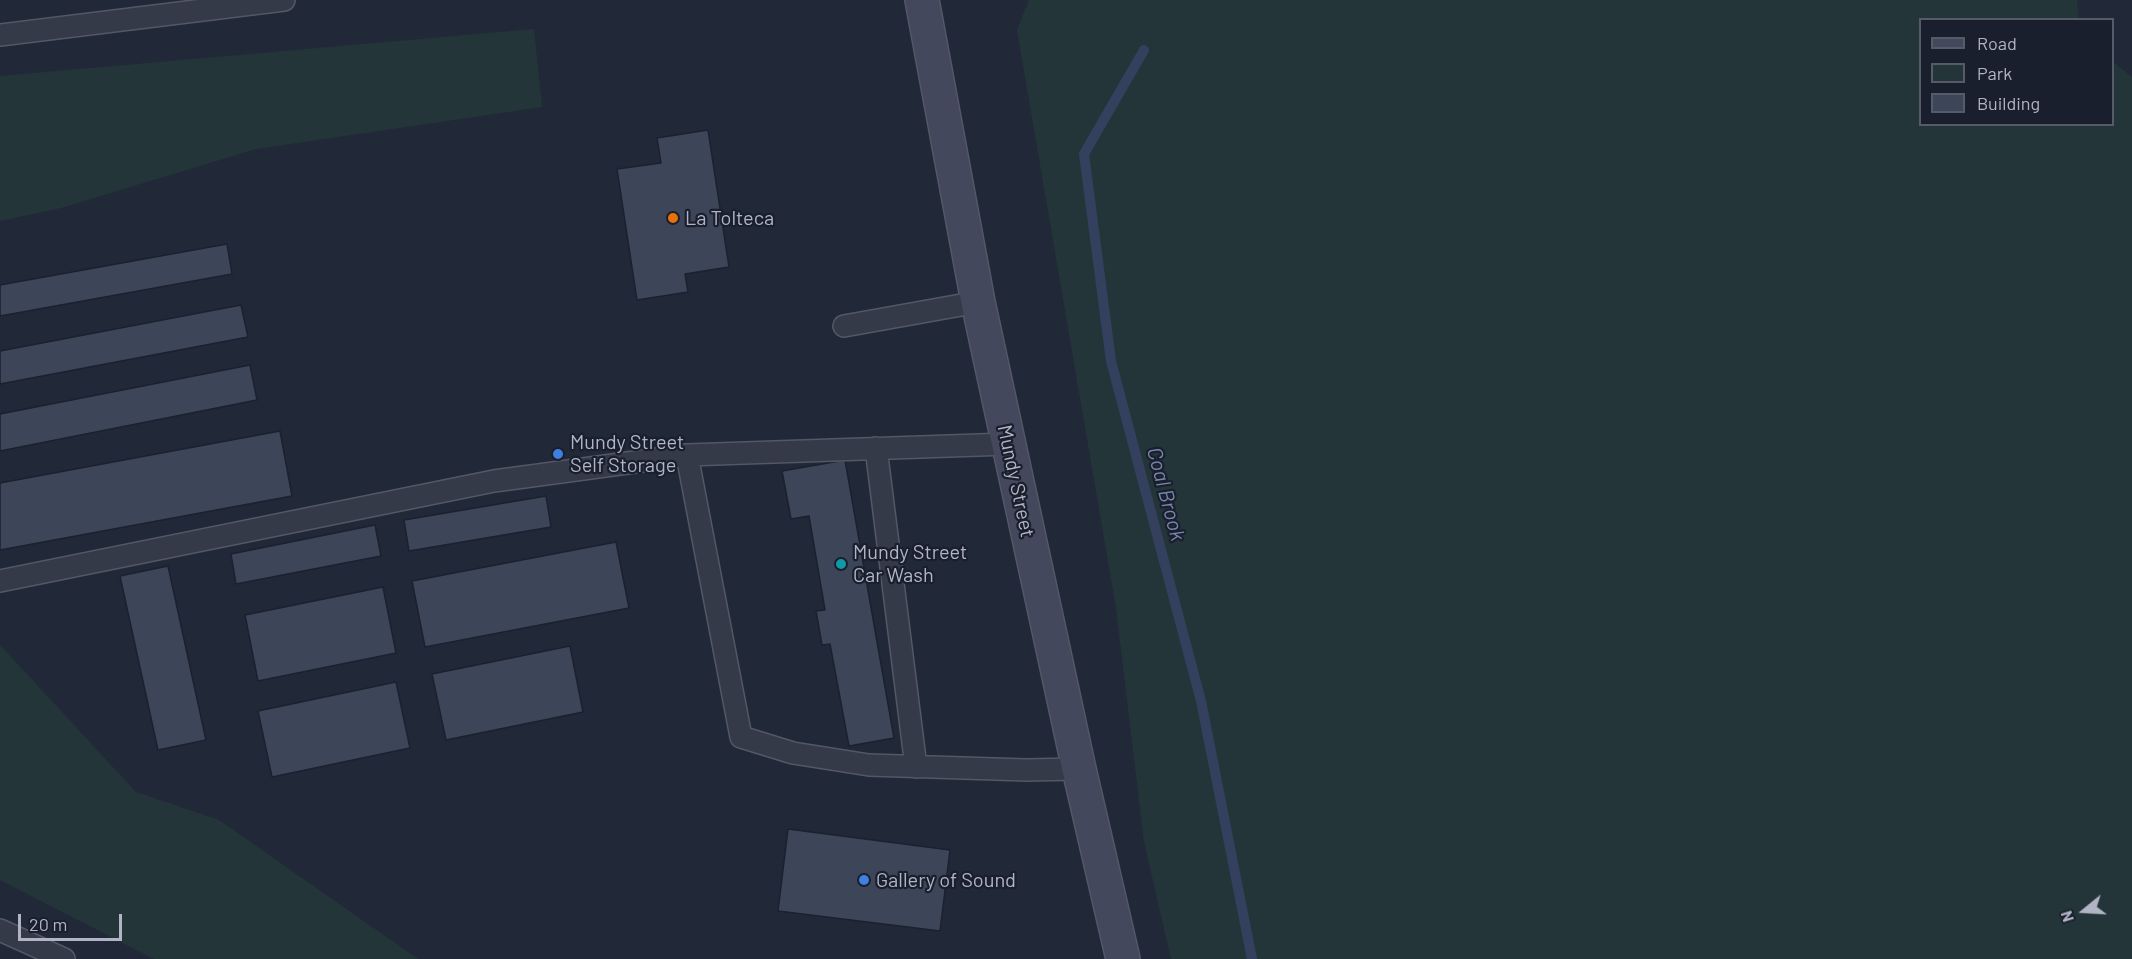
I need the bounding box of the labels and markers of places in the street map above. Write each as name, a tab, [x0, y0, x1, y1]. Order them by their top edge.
place label: La Tolteca	[685, 206, 774, 230]
marker: La Tolteca	[666, 211, 680, 225]
place label: Mundy Street Self Storage	[570, 430, 684, 477]
marker: Mundy Street Self Storage	[551, 447, 565, 461]
place label: Mundy Street Car Wash	[853, 540, 967, 587]
marker: Mundy Street Car Wash	[834, 557, 848, 571]
place label: Gallery of Sound	[876, 868, 1016, 892]
marker: Gallery of Sound	[857, 873, 871, 887]

